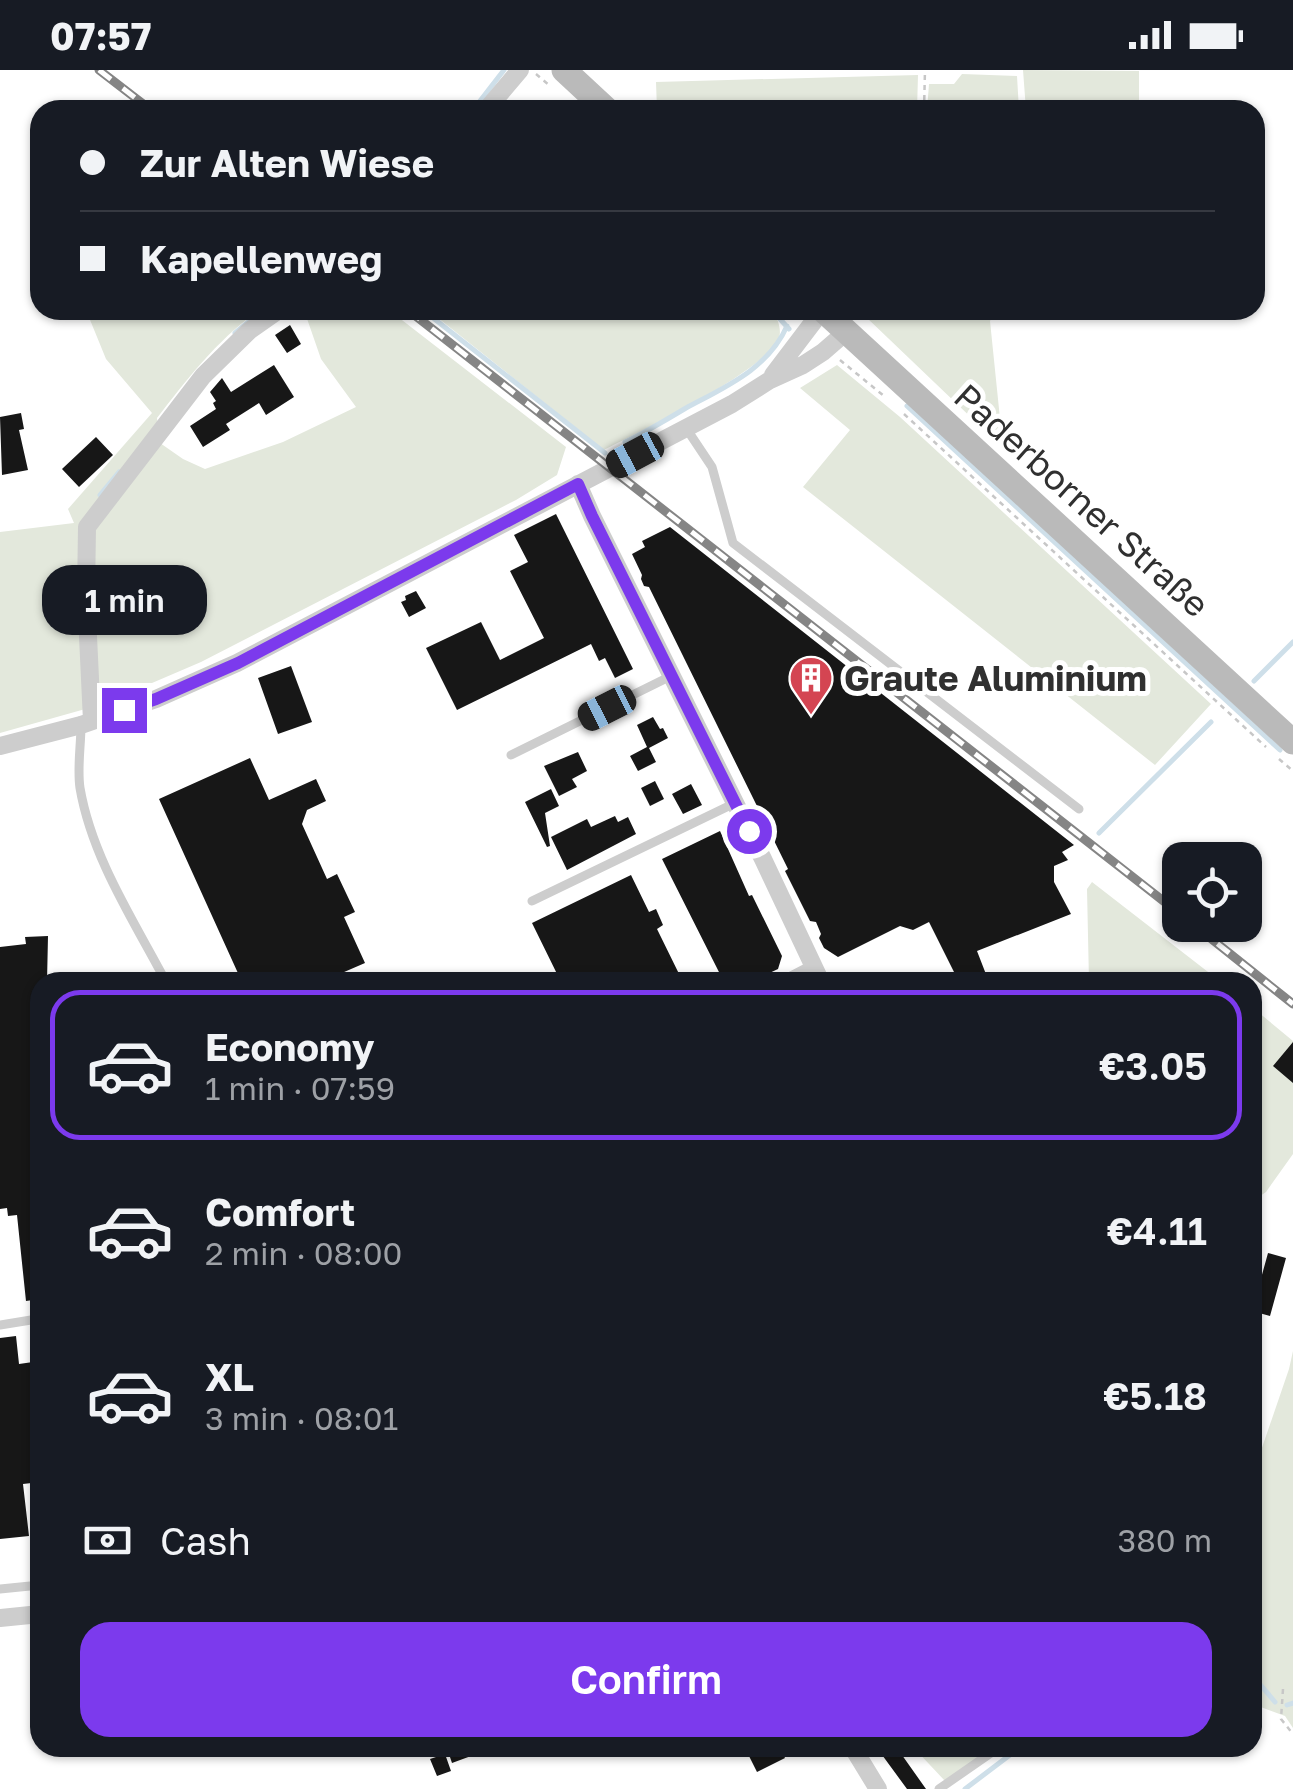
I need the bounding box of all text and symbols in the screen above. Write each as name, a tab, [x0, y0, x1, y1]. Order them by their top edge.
text: 07:57	[50, 13, 151, 58]
text: Zur Alten Wiese	[140, 140, 434, 185]
text: Kapellenweg	[140, 236, 382, 281]
street label: Paderborner Straße	[946, 375, 1218, 625]
car	[601, 428, 669, 482]
callout: 1 min	[42, 565, 206, 635]
text: 1 min	[84, 581, 165, 619]
building icon: Graute Aluminium	[788, 655, 834, 716]
place label: Graute Aluminium	[844, 657, 1147, 699]
car	[573, 681, 641, 735]
route end	[102, 688, 147, 733]
route start	[727, 809, 772, 854]
map controls	[1162, 842, 1262, 942]
button: locate	[1162, 842, 1262, 942]
icon: car	[85, 1020, 175, 1110]
text: Economy	[205, 1024, 374, 1069]
text: €3.05	[1099, 1043, 1207, 1088]
text: 1 min · 07:59	[205, 1069, 395, 1107]
icon: car	[85, 1185, 175, 1275]
text: Comfort	[205, 1189, 355, 1234]
text: €4.11	[1107, 1208, 1207, 1253]
text: 2 min · 08:00	[205, 1234, 402, 1272]
icon: car	[85, 1350, 175, 1440]
text: XL	[205, 1354, 254, 1399]
text: €5.18	[1103, 1373, 1207, 1418]
text: 3 min · 08:01	[205, 1399, 398, 1437]
icon: cash	[80, 1513, 135, 1568]
text: Cash	[160, 1518, 251, 1563]
text: 380 m	[1118, 1521, 1212, 1559]
button: Confirm	[80, 1622, 1212, 1737]

